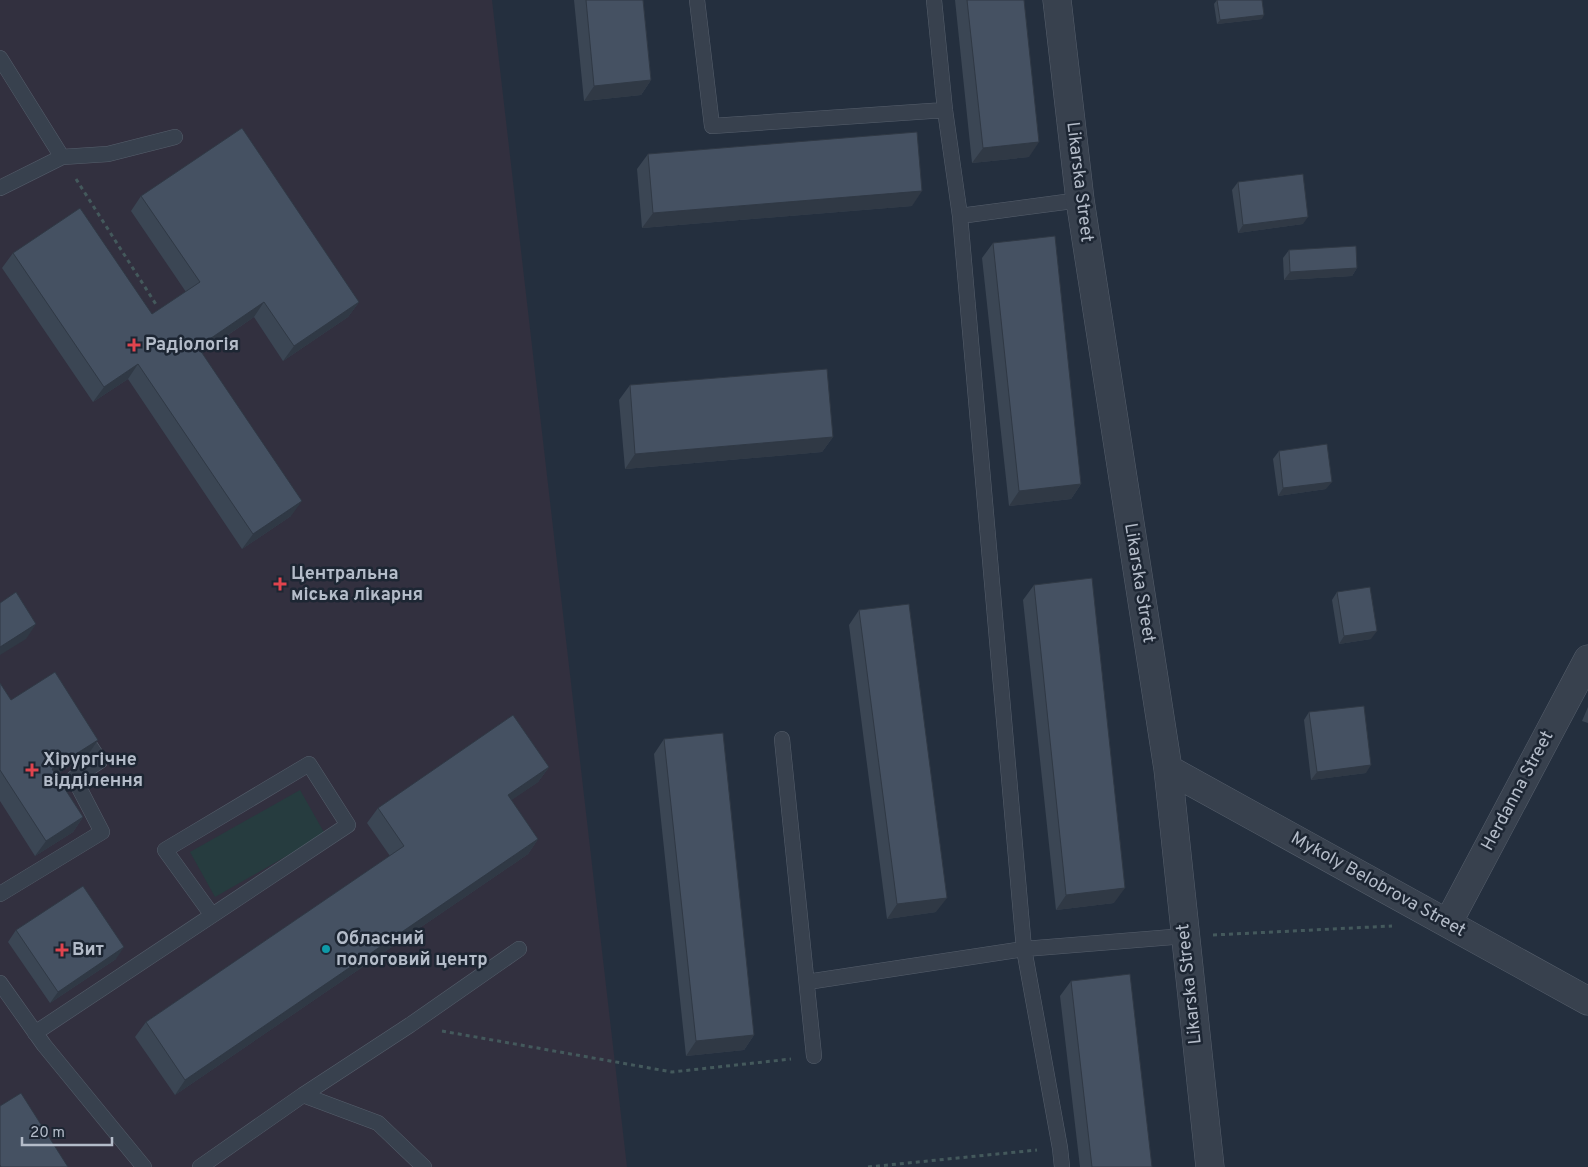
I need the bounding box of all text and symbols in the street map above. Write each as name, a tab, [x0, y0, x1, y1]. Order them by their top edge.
street label: Likarska Street	[1060, 121, 1098, 243]
place label: Радіологія	[145, 334, 239, 357]
marker: Радіологія	[127, 338, 141, 352]
street label: Likarska Street	[1118, 521, 1160, 645]
place label: Центральна міська лікарня	[291, 563, 423, 607]
marker: Центральна міська лікарня	[273, 577, 287, 591]
street label: Herdanna Street	[1477, 727, 1559, 855]
place label: Хірургічне відділення	[43, 749, 143, 793]
marker: Хірургічне відділення	[25, 763, 39, 777]
street label: Mykoly Belobrova Street	[1286, 827, 1470, 943]
street label: Likarska Street	[1172, 923, 1208, 1045]
place label: Обласний пологовий центр	[336, 928, 488, 972]
place label: Вит	[72, 939, 105, 962]
marker: Обласний пологовий центр	[320, 943, 332, 955]
marker: Вит	[56, 944, 68, 956]
scale bar	[22, 1114, 112, 1146]
text: 20 m	[30, 1124, 65, 1143]

